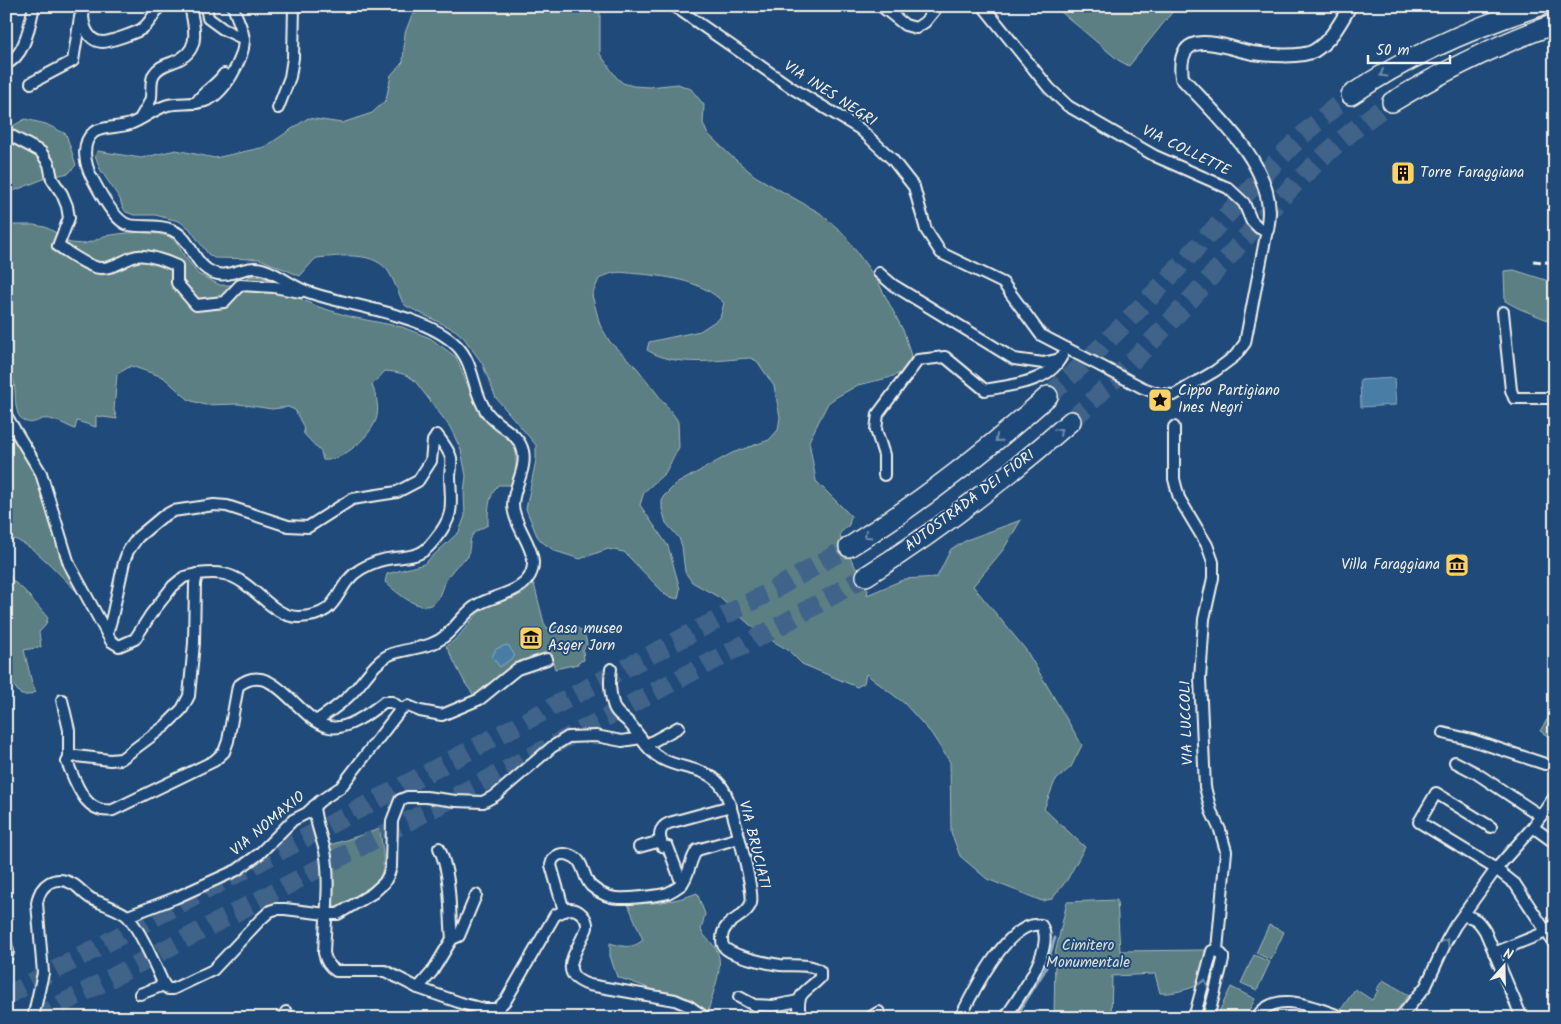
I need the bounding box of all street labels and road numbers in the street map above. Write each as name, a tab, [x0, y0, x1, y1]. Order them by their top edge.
street label: VIA INES NEGRI	[779, 55, 882, 133]
street label: VIA COLLETTE	[1138, 119, 1235, 183]
street label: AUTOSTRADA DEI FIORI	[900, 444, 1041, 558]
street label: VIA LUCCOLI	[1174, 680, 1200, 766]
street label: VIA NOMAXIO	[225, 785, 311, 863]
street label: VIA BRUCIATI	[731, 798, 777, 892]

